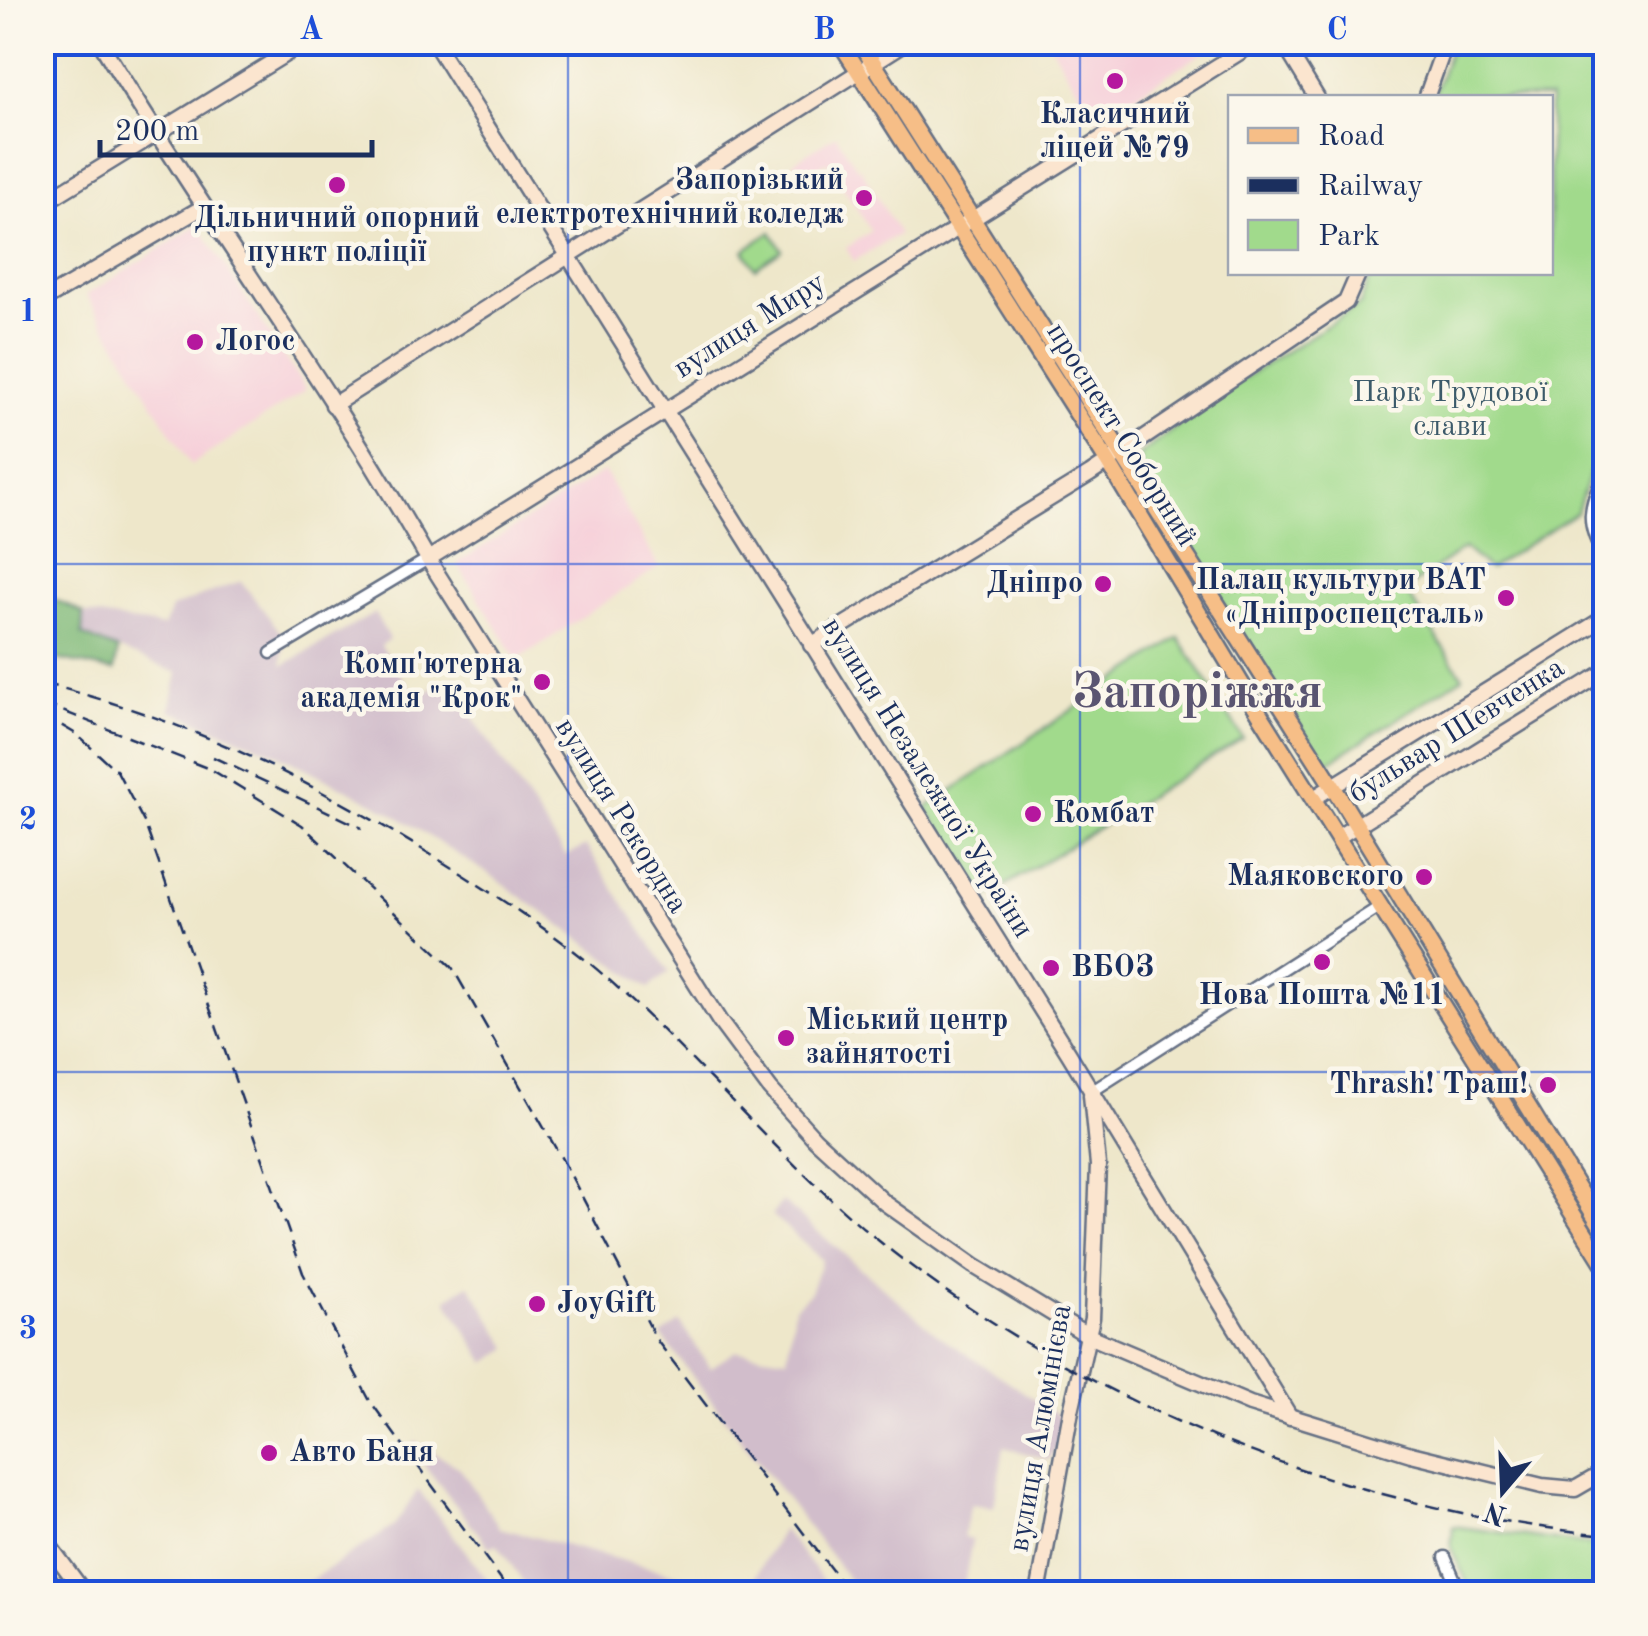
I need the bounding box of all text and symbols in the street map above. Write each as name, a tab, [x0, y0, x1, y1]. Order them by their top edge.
text: A	[299, 15, 323, 47]
text: B	[813, 15, 835, 47]
text: C	[1326, 15, 1348, 47]
marker: Класичний ліцей №79	[1104, 70, 1126, 92]
scale bar	[100, 95, 372, 157]
legend	[1228, 95, 1553, 275]
place label: Класичний ліцей №79	[1039, 100, 1191, 164]
text: 200 m	[115, 117, 199, 147]
text: Road	[1318, 122, 1385, 152]
place label: Запорізький електротехнічний коледж	[496, 166, 844, 230]
text: Railway	[1318, 172, 1423, 202]
marker: Дільничний опорний пункт поліції	[326, 174, 348, 196]
marker: Запорізький електротехнічний коледж	[853, 187, 875, 209]
place label: Дільничний опорний пункт поліції	[194, 204, 480, 268]
text: Park	[1318, 222, 1380, 252]
street label: вулиця Миру	[669, 268, 831, 384]
text: 1	[19, 297, 37, 329]
street label: проспект Соборний	[1040, 318, 1202, 552]
place label: Логос	[215, 327, 296, 357]
marker: Логос	[184, 331, 206, 353]
park label: Парк Трудової слави	[1352, 378, 1548, 442]
place label: Палац культури ВАТ «Дніпроспецсталь»	[1196, 566, 1486, 630]
place label: Дніпро	[987, 569, 1083, 599]
marker: Дніпро	[1092, 573, 1114, 595]
marker: Палац культури ВАТ «Дніпроспецсталь»	[1495, 587, 1517, 609]
street label: вулиця Незалежної України	[816, 613, 1038, 943]
place label: Комп'ютерна академія "Крок"	[301, 650, 522, 714]
street label: бульвар Шевченка	[1344, 653, 1570, 809]
district label: Запоріжжя	[1071, 669, 1323, 719]
marker: Комп'ютерна академія "Крок"	[531, 671, 553, 693]
street label: вулиця Рекордна	[549, 713, 693, 919]
place label: Комбат	[1053, 799, 1154, 829]
marker: Комбат	[1022, 803, 1044, 825]
text: 2	[19, 805, 37, 837]
place label: Маяковского	[1227, 862, 1404, 892]
marker: Маяковского	[1413, 866, 1435, 888]
marker: Нова Пошта №11	[1311, 951, 1333, 973]
place label: ВБОЗ	[1071, 953, 1154, 983]
marker: ВБОЗ	[1040, 957, 1062, 979]
place label: Нова Пошта №11	[1199, 981, 1445, 1011]
place label: Міський центр зайнятості	[806, 1006, 1008, 1070]
marker: Міський центр зайнятості	[775, 1027, 797, 1049]
place label: Thrash! Траш!	[1330, 1070, 1528, 1100]
marker: Thrash! Траш!	[1537, 1074, 1559, 1096]
place label: JoyGift	[557, 1289, 656, 1319]
marker: JoyGift	[526, 1293, 548, 1315]
street label: вулиця Алюмінієва	[1004, 1302, 1078, 1554]
text: 3	[19, 1314, 37, 1346]
place label: Авто Баня	[289, 1438, 434, 1468]
north arrow	[1453, 1441, 1553, 1541]
marker: Авто Баня	[258, 1442, 280, 1464]
text: N	[1481, 1495, 1511, 1529]

